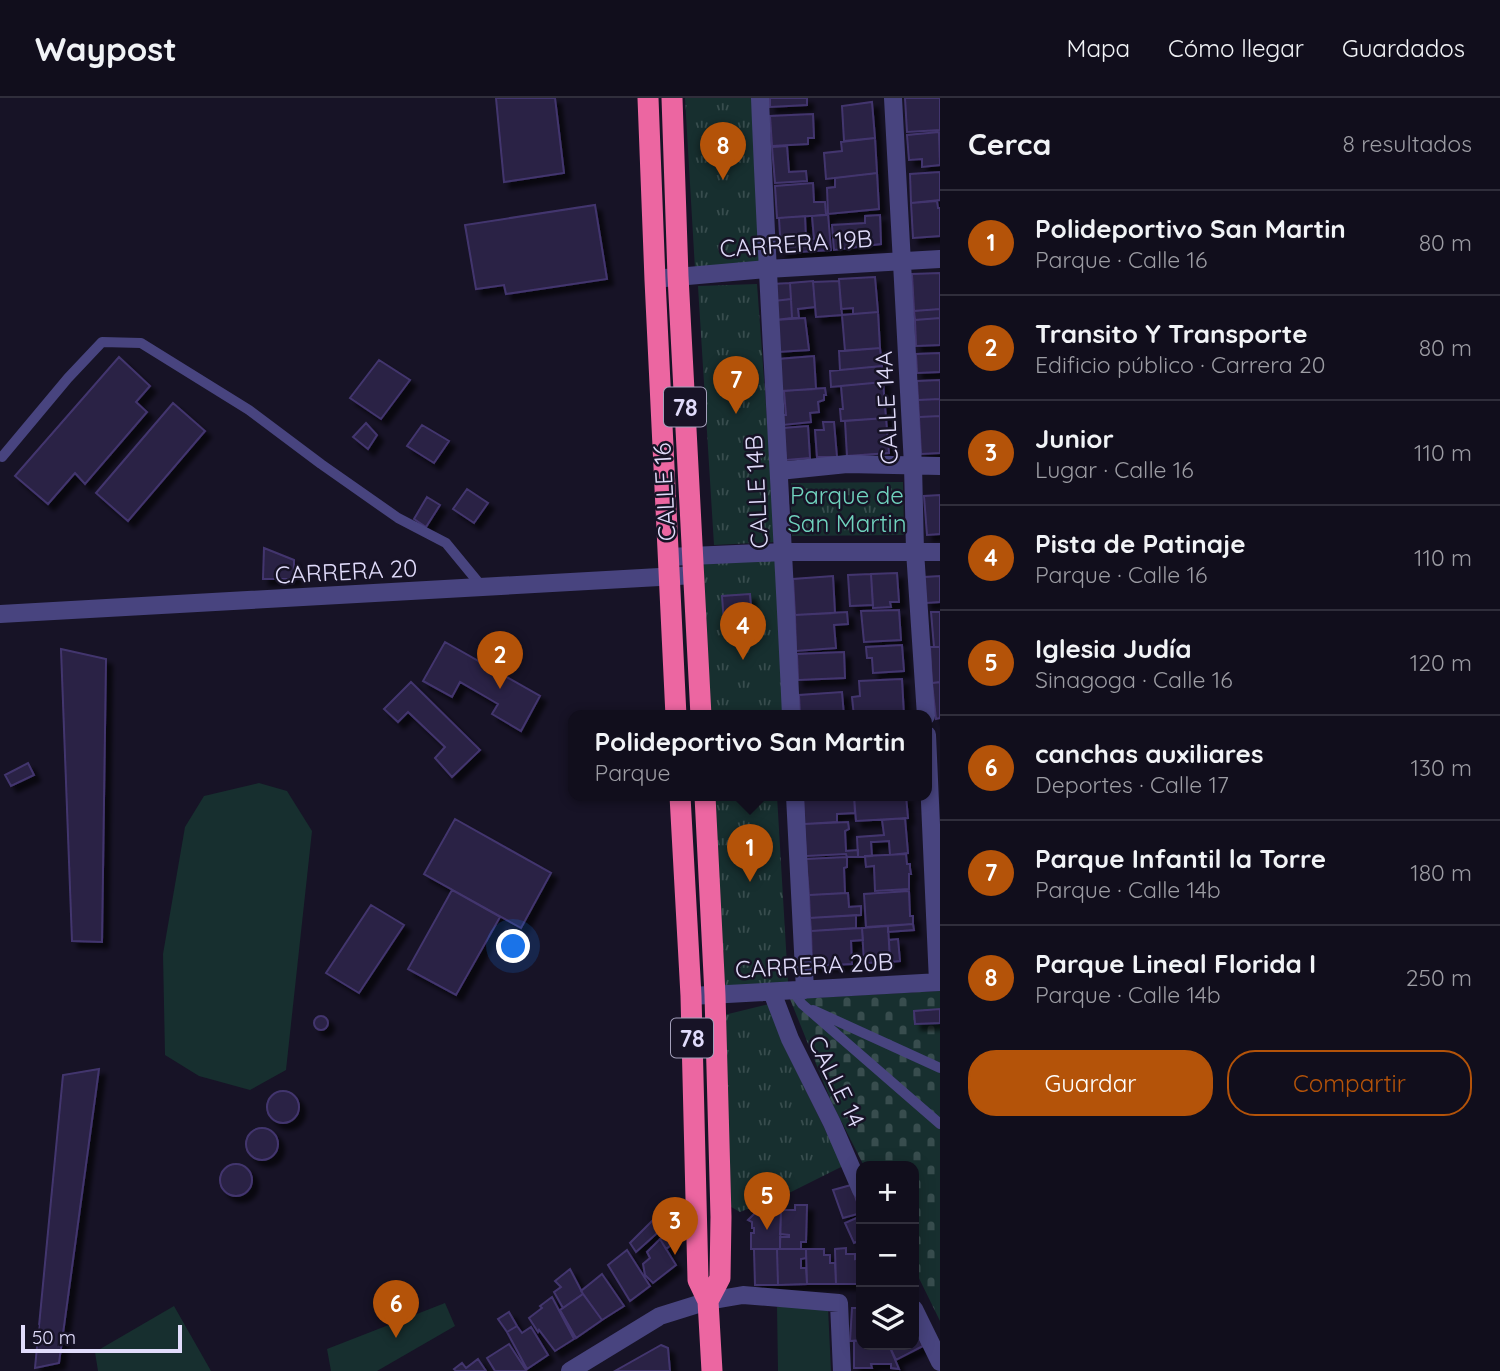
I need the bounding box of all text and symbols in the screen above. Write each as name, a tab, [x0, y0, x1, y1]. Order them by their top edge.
text: Waypost	[35, 28, 177, 69]
text: Mapa	[1067, 33, 1130, 63]
text: Cómo llegar	[1168, 33, 1304, 63]
text: Guardados	[1342, 33, 1465, 63]
pin: 8	[700, 122, 746, 180]
text: Cerca	[968, 125, 1051, 163]
text: 8 resultados	[1343, 129, 1472, 158]
text: Polideportivo San Martin	[1035, 212, 1346, 245]
street label: CARRERA 19B	[719, 223, 873, 263]
text: 1	[987, 228, 995, 257]
text: 80 m	[1419, 228, 1472, 257]
text: Parque · Calle 16	[1035, 245, 1207, 274]
text: Transito Y Transporte	[1035, 317, 1308, 350]
text: 2	[984, 333, 998, 362]
text: 80 m	[1419, 333, 1472, 362]
street label: CALLE 14A	[868, 350, 904, 466]
text: Edificio público · Carrera 20	[1035, 350, 1325, 379]
pin: 7	[713, 356, 759, 414]
road number: 78	[664, 388, 706, 426]
text: Junior	[1035, 422, 1114, 455]
street label: CALLE 14B	[738, 434, 774, 550]
text: 3	[985, 438, 997, 467]
text: 110 m	[1414, 438, 1472, 467]
street label: CALLE 16	[646, 442, 682, 542]
text: Lugar · Calle 16	[1035, 455, 1194, 484]
park label: Parque de San Martin	[787, 480, 907, 538]
text: Pista de Patinaje	[1035, 527, 1246, 560]
text: 4	[984, 543, 998, 572]
text: 110 m	[1414, 543, 1472, 572]
street label: CARRERA 20	[274, 552, 418, 590]
text: Parque · Calle 16	[1035, 560, 1207, 589]
pin: 4	[720, 602, 766, 660]
pin: 2	[477, 631, 523, 689]
text: Iglesia Judía	[1035, 632, 1192, 665]
text: 5	[984, 648, 998, 677]
text: 120 m	[1410, 648, 1472, 677]
text: Sinagoga · Calle 16	[1035, 665, 1233, 694]
popup	[568, 710, 932, 801]
text: Polideportivo San Martin	[595, 725, 905, 758]
text: canchas auxiliares	[1035, 737, 1263, 770]
text: 6	[985, 753, 997, 782]
text: 130 m	[1410, 753, 1472, 782]
text: Parque	[595, 758, 670, 787]
text: Deportes · Calle 17	[1035, 770, 1229, 799]
pin: 1	[727, 824, 773, 882]
text: Parque Infantil la Torre	[1035, 842, 1326, 875]
text: 7	[985, 858, 997, 887]
text: 180 m	[1410, 858, 1472, 887]
text: Parque · Calle 14b	[1035, 875, 1221, 904]
your location	[496, 929, 530, 963]
street label: CARRERA 20B	[734, 946, 894, 984]
text: Parque Lineal Florida I	[1035, 947, 1316, 980]
text: 8	[985, 963, 997, 992]
text: 250 m	[1406, 963, 1472, 992]
text: Parque · Calle 14b	[1035, 980, 1221, 1009]
road number: 78	[671, 1018, 713, 1057]
street label: CALLE 14	[802, 1030, 872, 1132]
button: Guardar	[968, 1050, 1213, 1116]
button: Compartir	[1227, 1050, 1472, 1116]
map controls	[856, 1161, 919, 1350]
button: +	[856, 1161, 919, 1224]
pin: 5	[744, 1172, 790, 1230]
pin: 3	[652, 1197, 698, 1255]
button: −	[856, 1224, 919, 1287]
pin: 6	[373, 1280, 419, 1338]
button: layers	[856, 1287, 919, 1350]
scale bar	[21, 1322, 182, 1354]
text: 50 m	[32, 1325, 76, 1349]

